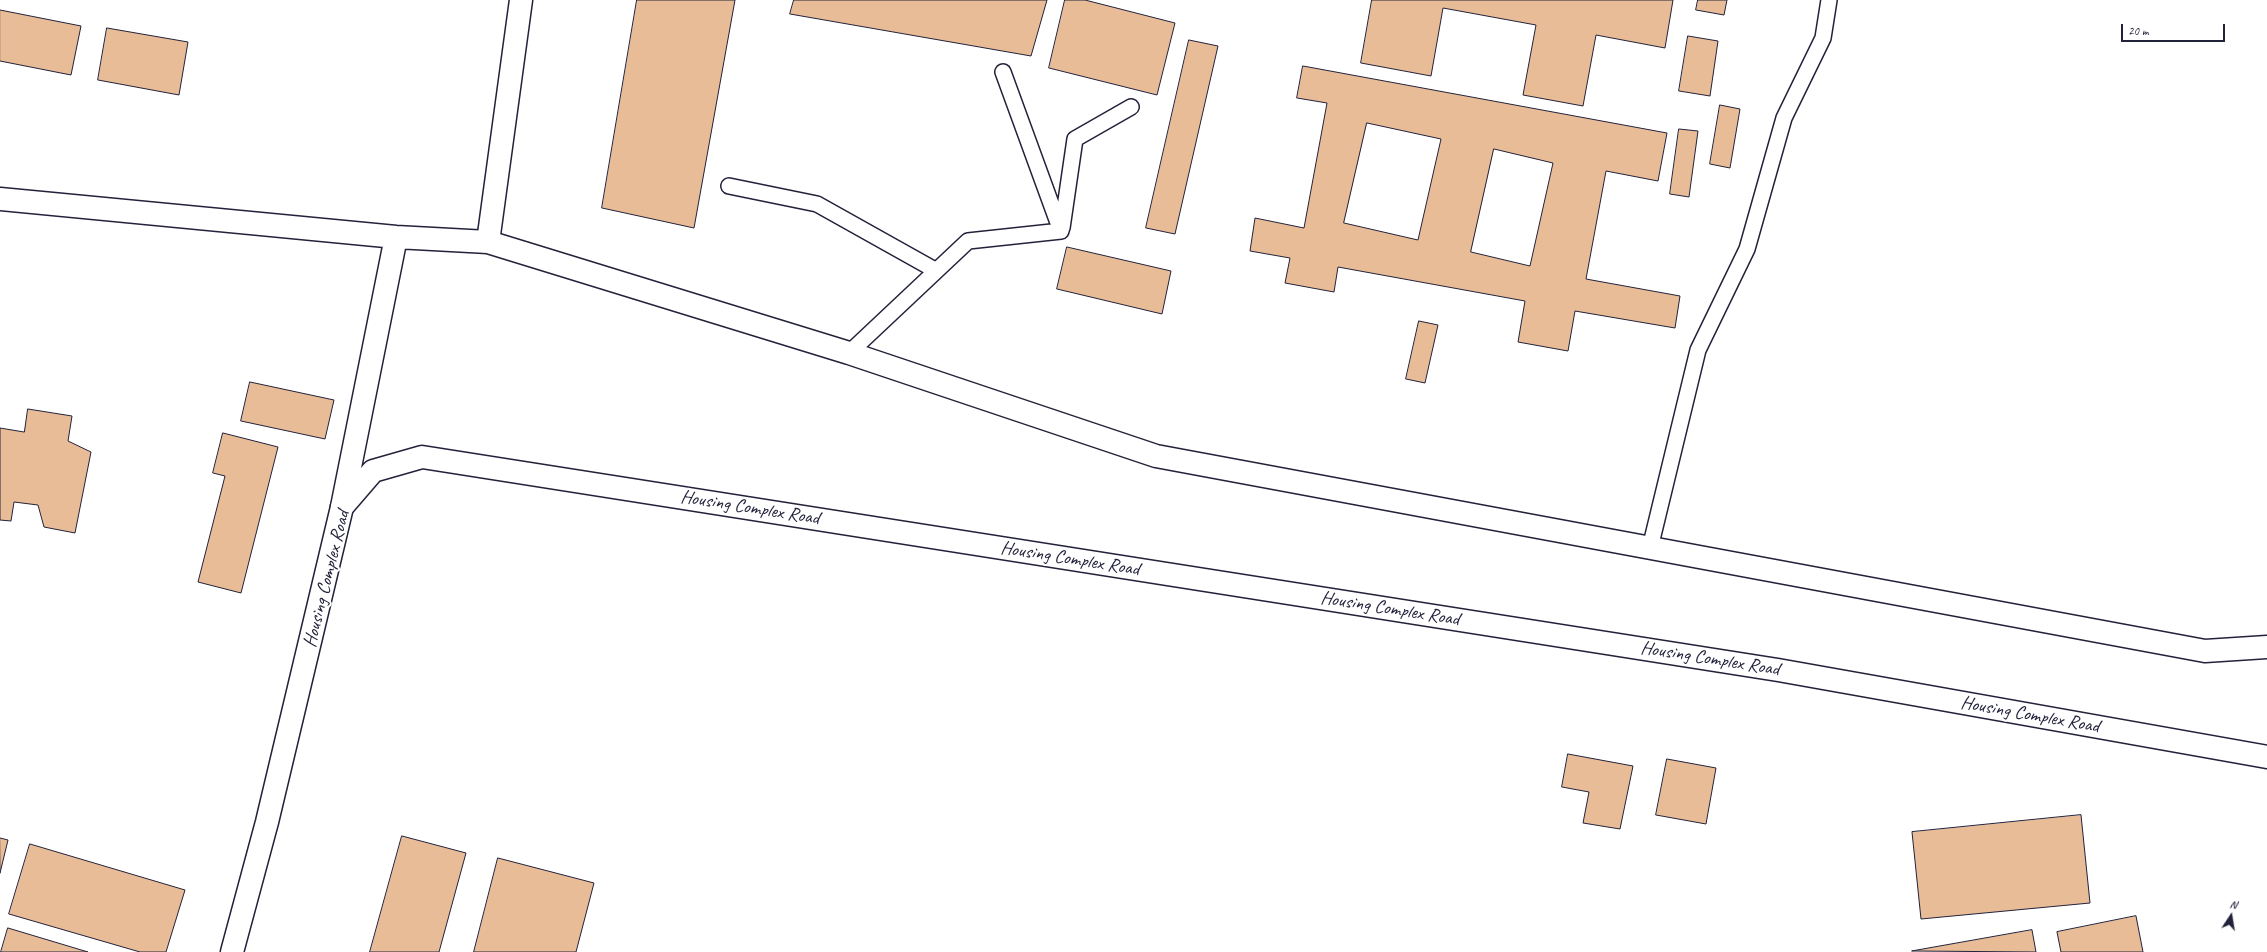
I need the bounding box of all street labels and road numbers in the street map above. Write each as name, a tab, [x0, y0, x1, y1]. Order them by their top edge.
street label: Housing Complex Road	[679, 486, 821, 530]
street label: Housing Complex Road	[299, 508, 355, 650]
street label: Housing Complex Road	[999, 537, 1141, 581]
street label: Housing Complex Road	[1319, 587, 1461, 631]
street label: Housing Complex Road	[1639, 637, 1781, 681]
street label: Housing Complex Road	[1959, 692, 2101, 738]

